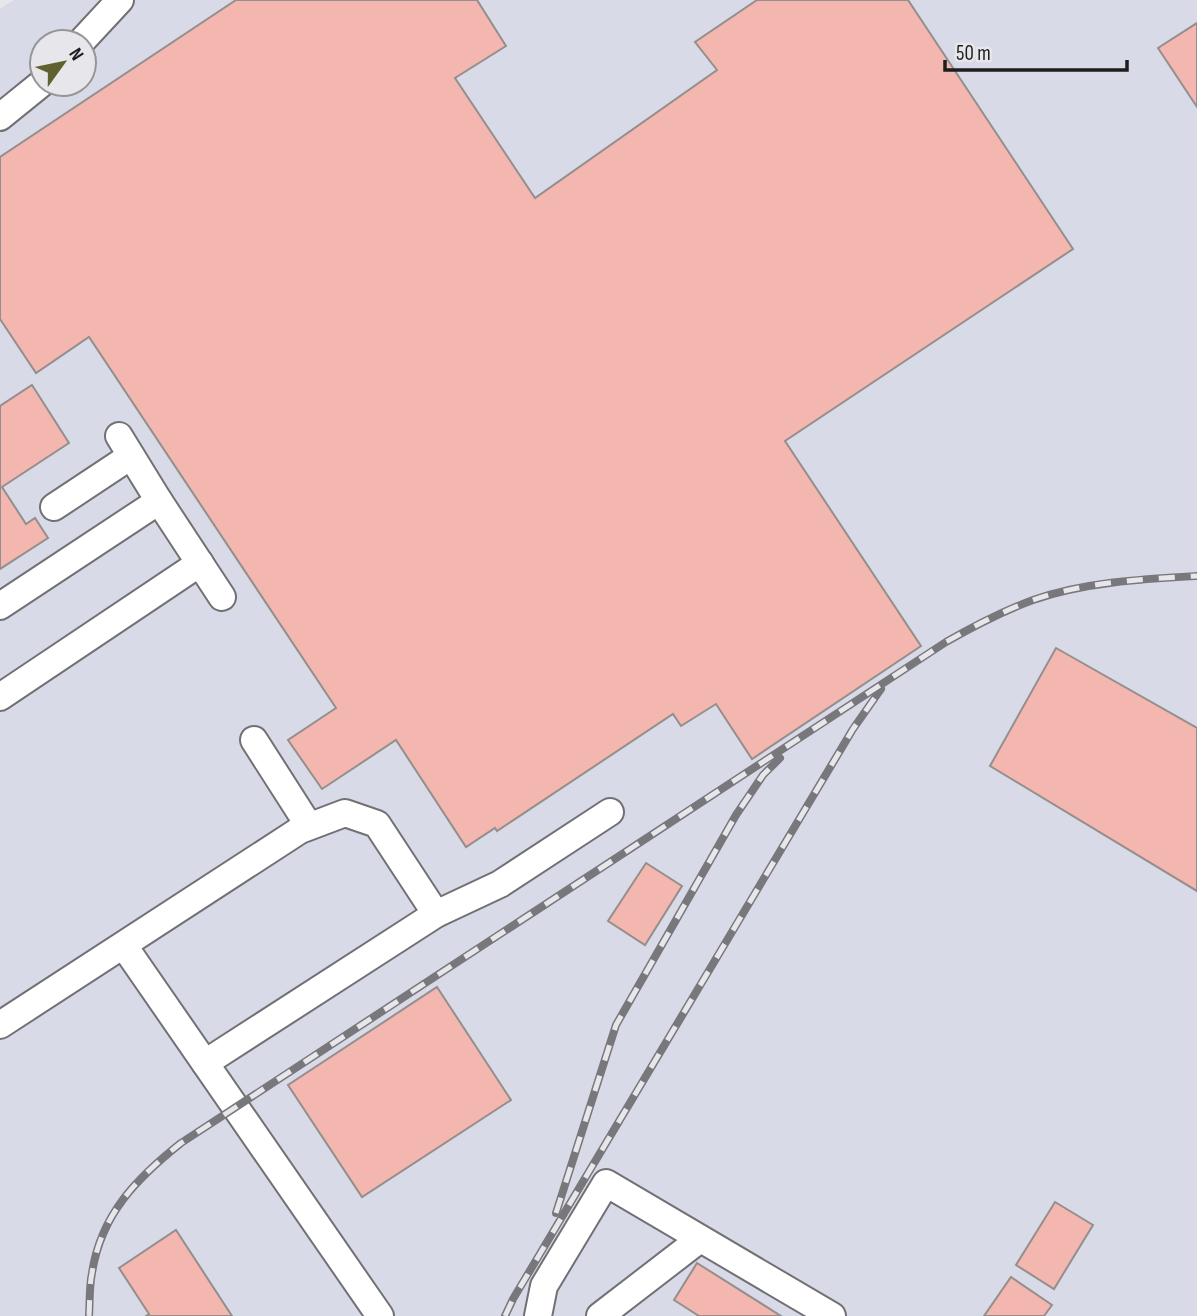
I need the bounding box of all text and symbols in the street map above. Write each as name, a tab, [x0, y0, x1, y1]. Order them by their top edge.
north arrow	[28, 28, 98, 98]
scale bar	[945, 28, 1127, 72]
text: 50 m	[956, 41, 991, 66]
text: N	[64, 44, 88, 65]

